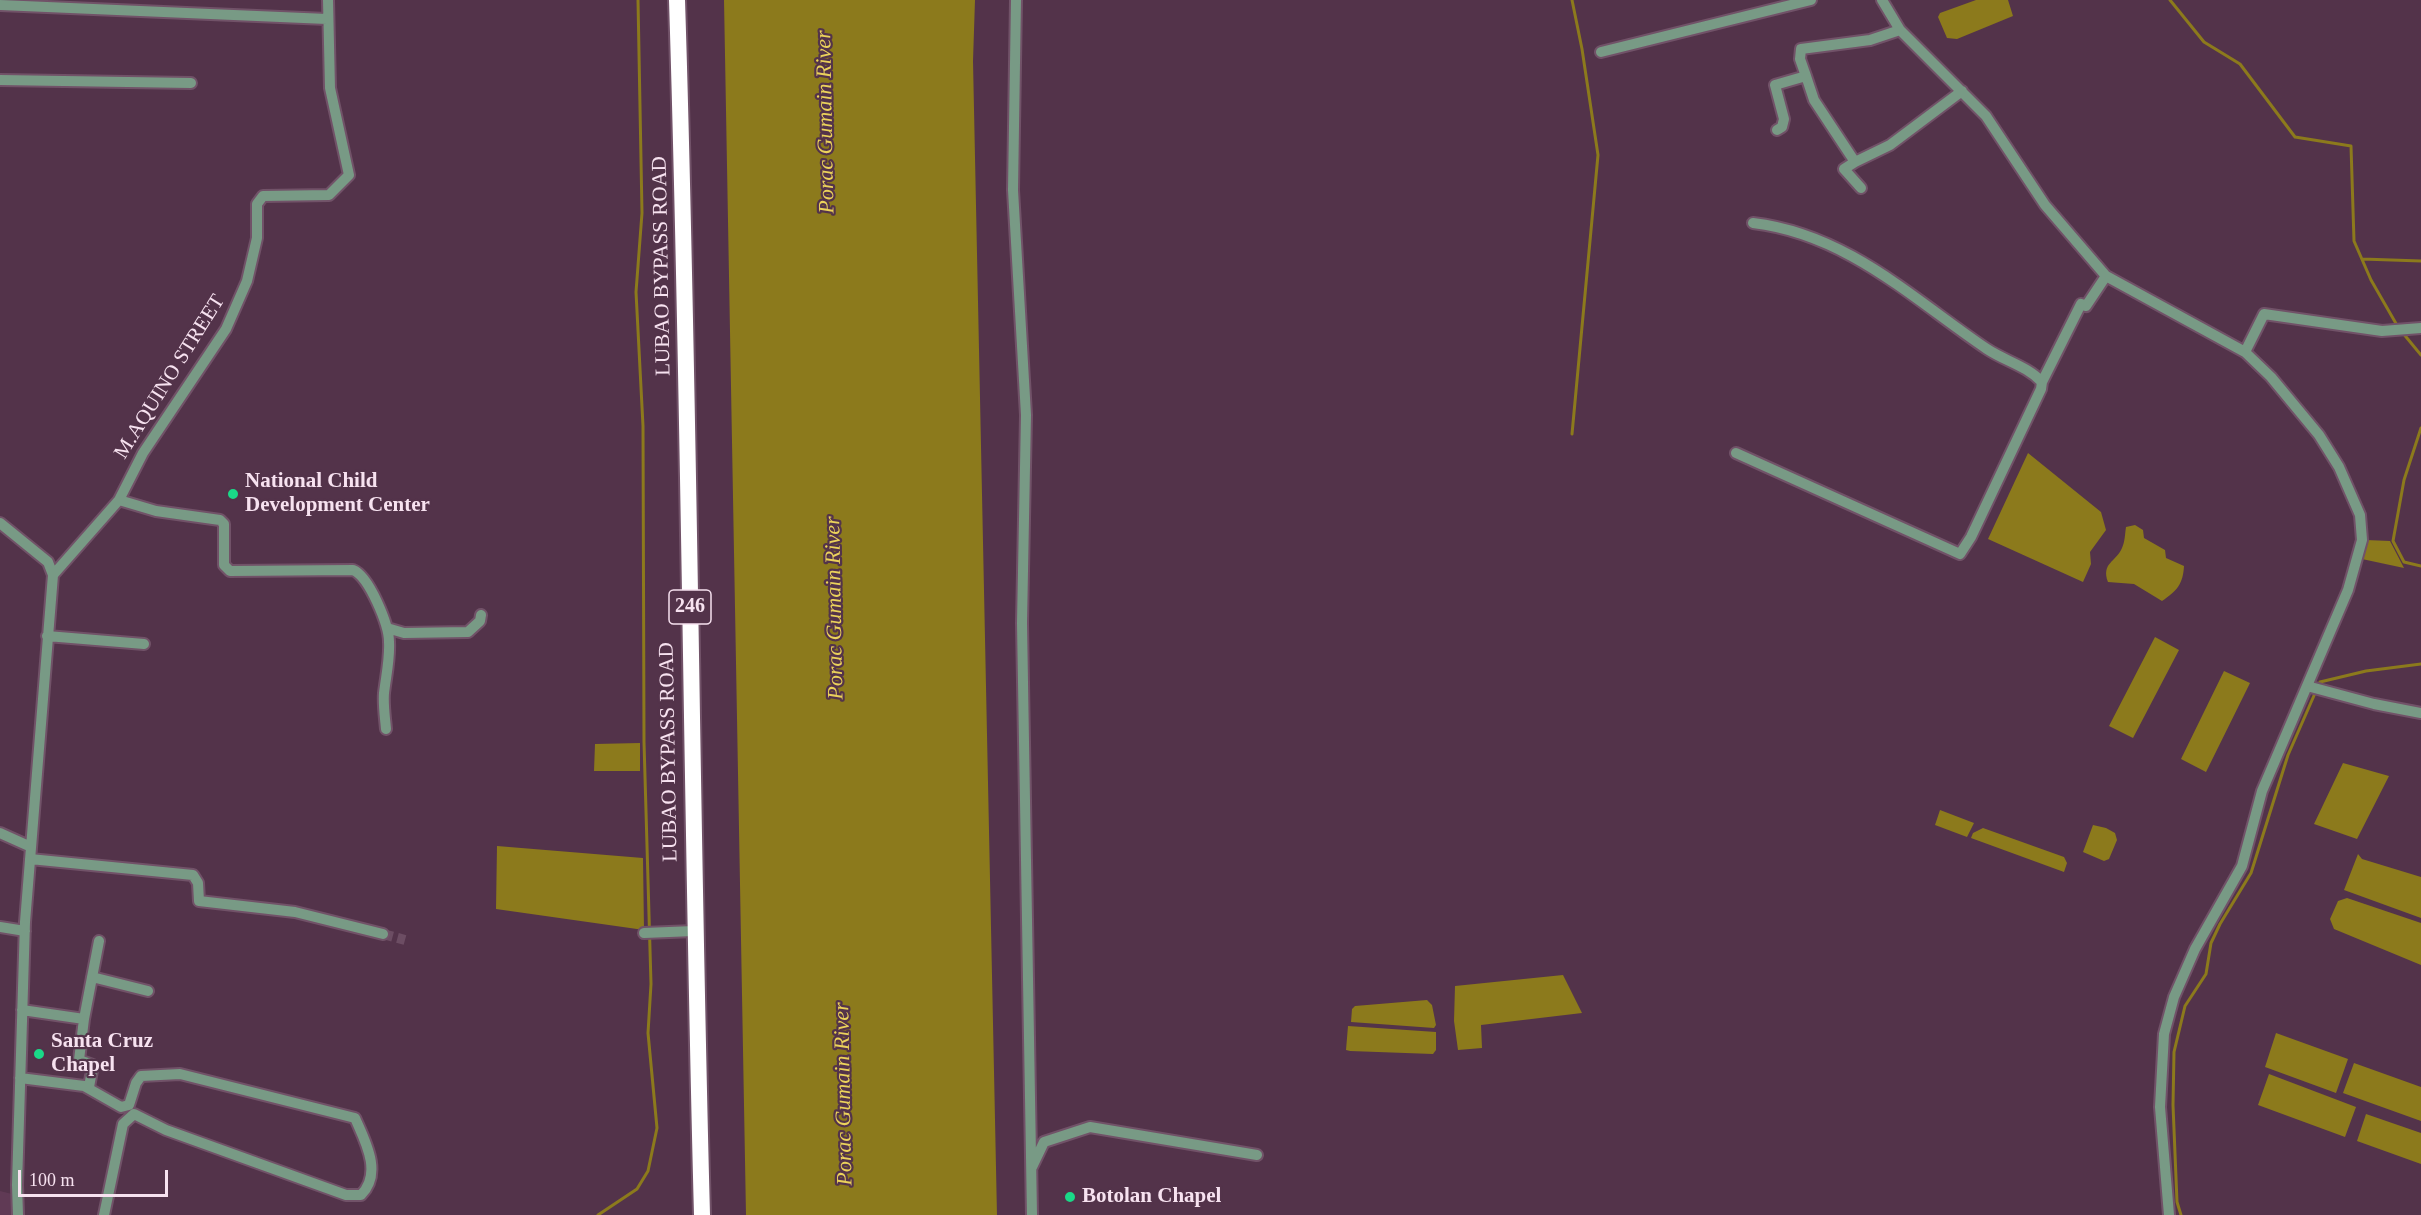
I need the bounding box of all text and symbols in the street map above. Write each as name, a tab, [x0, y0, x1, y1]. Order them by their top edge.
water label: Porac Gumain River	[811, 30, 841, 214]
street label: LUBAO BYPASS ROAD	[647, 156, 677, 376]
street label: M.AQUINO STREET	[109, 290, 231, 464]
place label: National Child Development Center	[245, 469, 430, 519]
marker: National Child Development Center	[226, 487, 240, 501]
water label: Porac Gumain River	[820, 516, 850, 700]
road number: 246	[669, 590, 711, 624]
street label: LUBAO BYPASS ROAD	[654, 642, 684, 862]
water label: Porac Gumain River	[829, 1002, 859, 1186]
place label: Santa Cruz Chapel	[51, 1029, 153, 1079]
marker: Santa Cruz Chapel	[32, 1047, 46, 1061]
scale bar	[21, 1158, 171, 1196]
text: 100 m	[29, 1170, 75, 1190]
place label: Botolan Chapel	[1082, 1184, 1221, 1210]
marker: Botolan Chapel	[1063, 1190, 1077, 1204]

